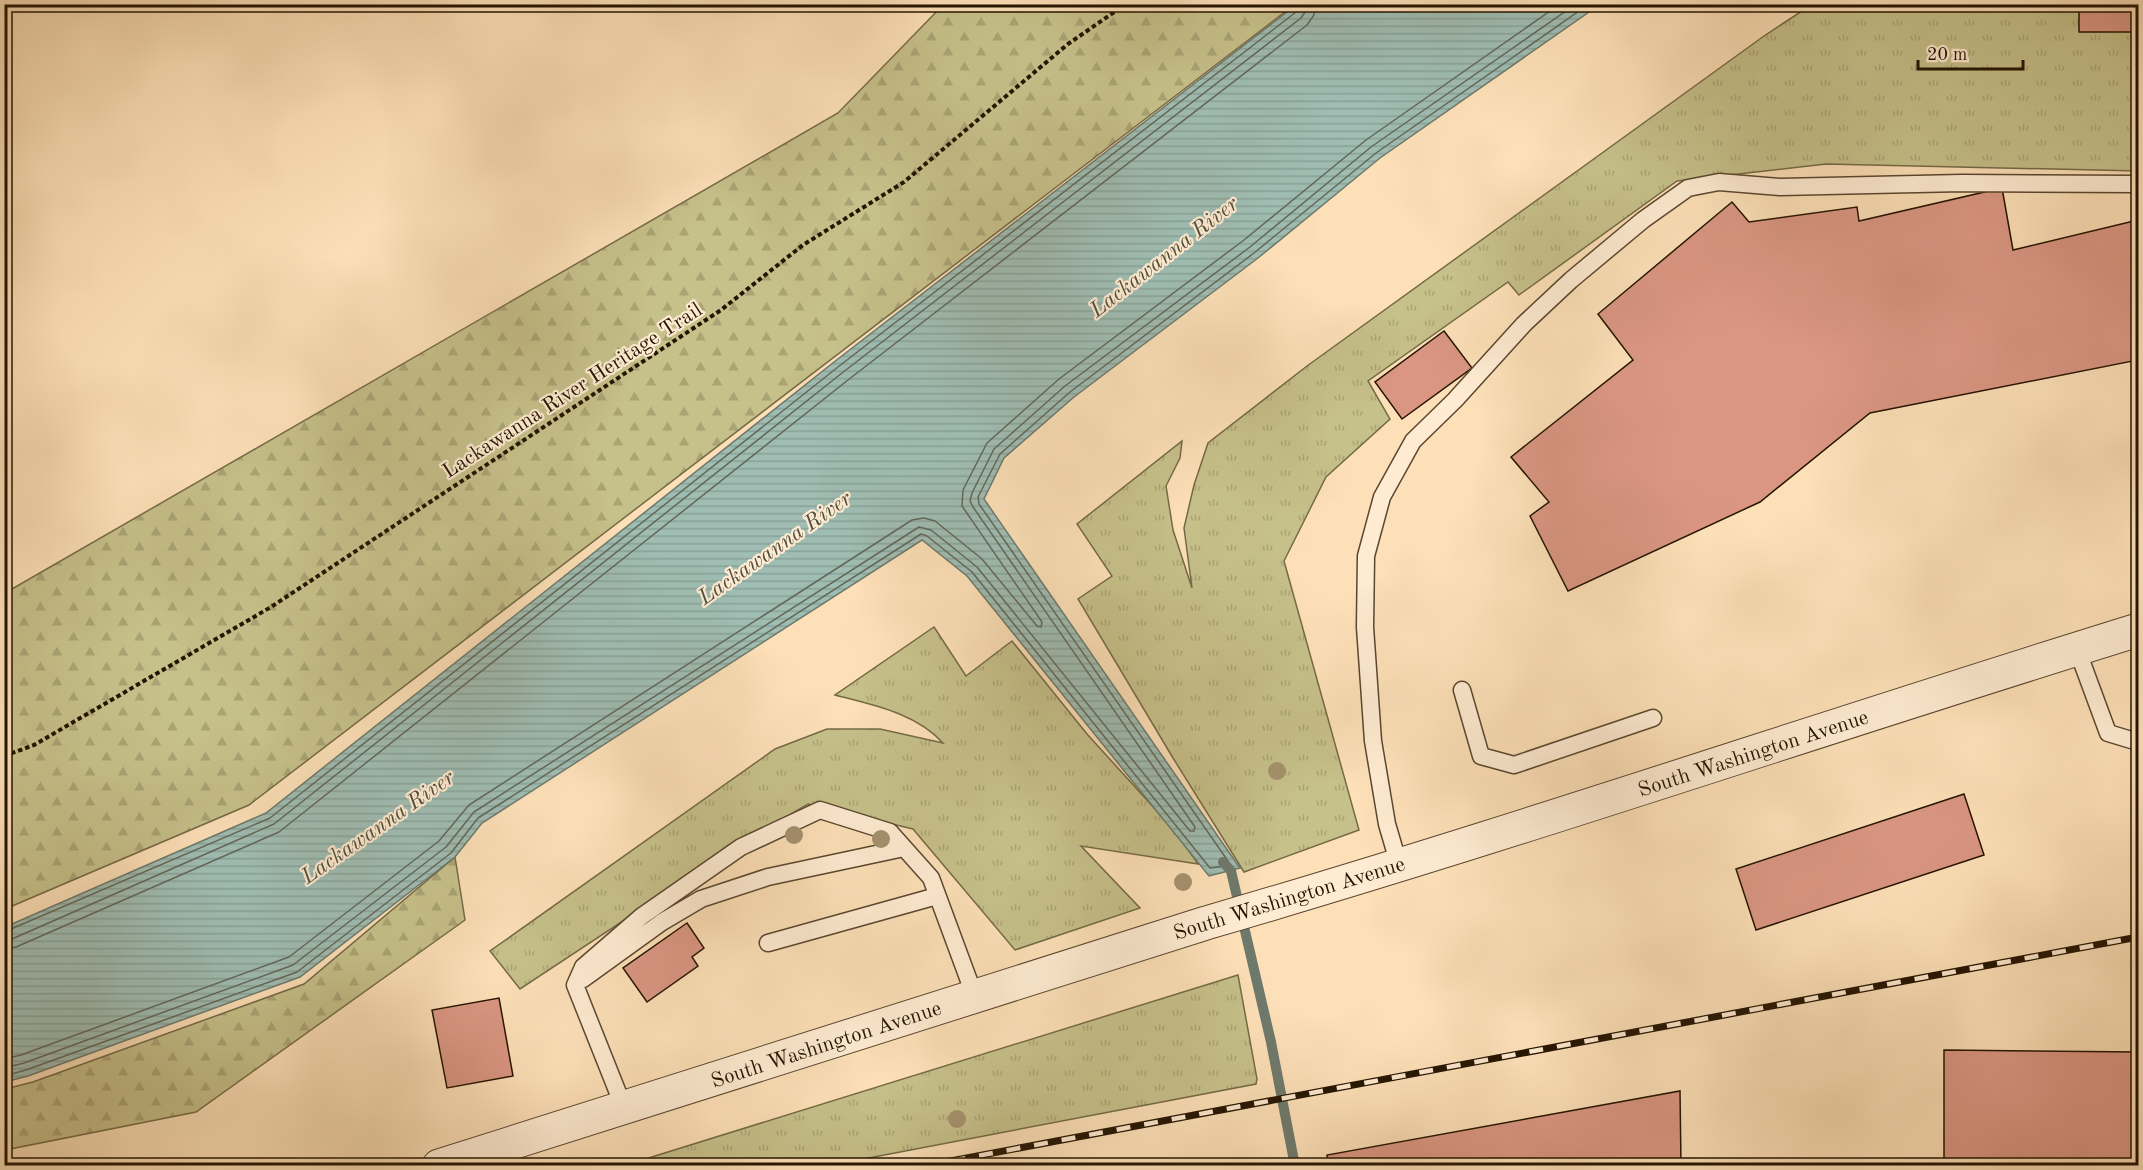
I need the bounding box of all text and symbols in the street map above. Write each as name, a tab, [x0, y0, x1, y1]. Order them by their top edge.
scale bar	[1918, 33, 2023, 71]
text: 20 m	[1927, 46, 1967, 64]
water label: Lackawanna River	[1085, 193, 1243, 323]
street label: Lackawanna River Heritage Trail	[439, 299, 707, 483]
water label: Lackawanna River	[694, 487, 856, 610]
street label: South Washington Avenue	[1636, 707, 1871, 802]
water label: Lackawanna River	[297, 766, 459, 889]
street label: South Washington Avenue	[1171, 854, 1408, 945]
street label: South Washington Avenue	[709, 998, 944, 1093]

